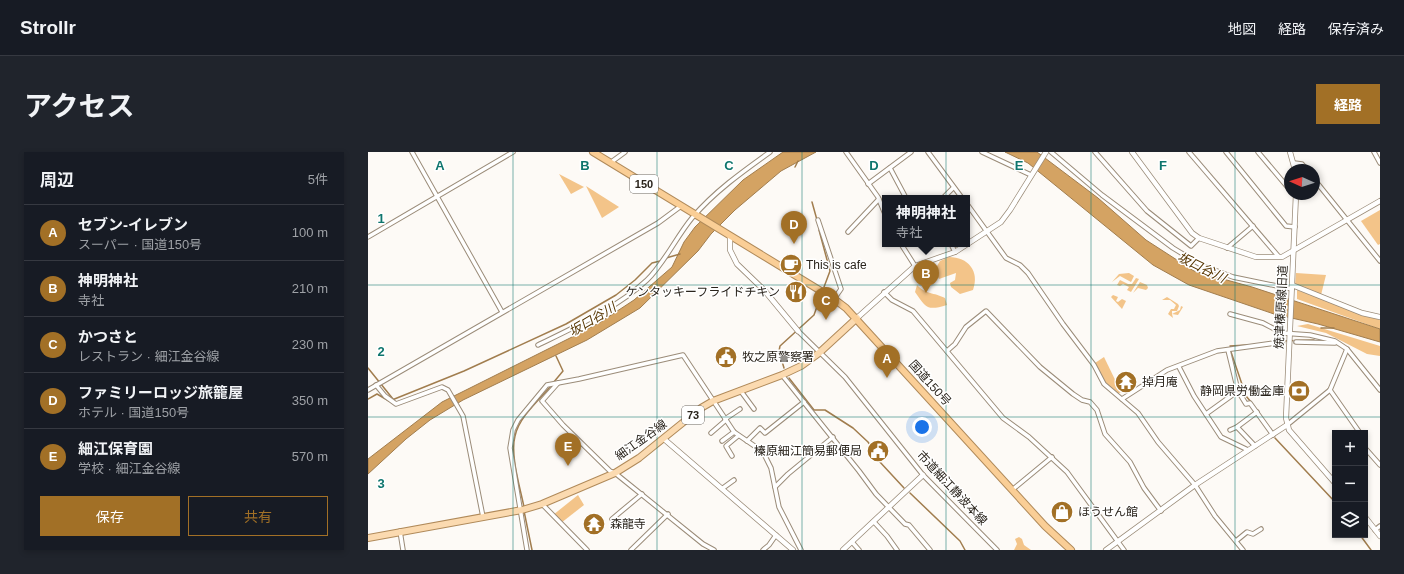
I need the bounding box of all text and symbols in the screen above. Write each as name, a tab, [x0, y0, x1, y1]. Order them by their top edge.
text: Strollr	[20, 17, 76, 38]
text: 地図	[1228, 21, 1256, 37]
text: 経路	[1278, 21, 1306, 37]
text: 保存済み	[1328, 21, 1384, 37]
button: 経路	[1316, 84, 1380, 124]
text: アクセス	[24, 91, 135, 122]
text: A	[435, 158, 445, 173]
text: B	[580, 158, 590, 173]
text: C	[724, 158, 734, 173]
text: D	[869, 158, 879, 173]
text: E	[1015, 158, 1024, 173]
text: F	[1159, 158, 1167, 173]
north arrow	[1284, 164, 1320, 200]
text: 周辺	[40, 171, 74, 190]
text: 5件	[308, 172, 328, 187]
road number: 150	[630, 175, 658, 193]
popup	[882, 195, 970, 247]
text: 神明神社	[896, 204, 956, 221]
text: 1	[377, 211, 385, 226]
pin: D	[781, 211, 807, 244]
text: セブン-イレブン	[78, 216, 188, 233]
text: A	[48, 225, 58, 240]
text: 100 m	[292, 225, 328, 240]
text: 寺社	[896, 225, 922, 240]
text: スーパー · 国道150号	[78, 237, 202, 252]
water label: 坂口谷川	[1175, 249, 1230, 286]
cafe icon: This is cafe	[778, 252, 804, 278]
place label: This is cafe	[806, 258, 867, 272]
pin: B	[913, 260, 939, 293]
street label: 焼津榛原線旧道	[1272, 265, 1290, 349]
text: 神明神社	[78, 272, 138, 289]
restaurant icon: ケンタッキーフライドチキン	[783, 279, 809, 305]
text: B	[48, 281, 58, 296]
text: 210 m	[292, 281, 328, 296]
place label: ケンタッキーフライドチキン	[625, 285, 780, 299]
pin: C	[813, 287, 839, 320]
text: 寺社	[78, 293, 104, 308]
water label: 坂口谷川	[566, 299, 620, 339]
text: かつさと	[78, 328, 138, 345]
text: C	[48, 337, 58, 352]
text: 230 m	[292, 337, 328, 352]
text: 2	[377, 344, 385, 359]
public building icon: 牧之原警察署	[713, 344, 739, 370]
pin: A	[874, 345, 900, 378]
text: レストラン · 細江金谷線	[78, 349, 220, 364]
place label: 牧之原警察署	[742, 350, 814, 364]
street label: 国道150号	[906, 357, 954, 409]
temple icon: 掉月庵	[1113, 369, 1139, 395]
place label: 掉月庵	[1142, 375, 1178, 389]
bank icon: 静岡県労働金庫	[1286, 378, 1312, 404]
text: ファミリーロッジ旅籠屋	[78, 384, 243, 401]
place label: 静岡県労働金庫	[1200, 384, 1284, 398]
text: D	[48, 393, 58, 408]
text: 350 m	[292, 393, 328, 408]
text: ホテル · 国道150号	[78, 405, 189, 420]
road number: 73	[682, 406, 704, 424]
street label: 細江金谷線	[613, 417, 669, 463]
your location	[912, 417, 932, 437]
map controls	[1332, 430, 1368, 538]
button: +	[1332, 430, 1368, 466]
pin: E	[555, 433, 581, 466]
public building icon: 榛原細江簡易郵便局	[865, 438, 891, 464]
text: 細江保育園	[78, 440, 153, 457]
place label: 榛原細江簡易郵便局	[754, 444, 862, 458]
street label: 市道細江静波本線	[914, 448, 990, 528]
text: E	[49, 449, 57, 464]
text: 570 m	[292, 449, 328, 464]
text: 学校 · 細江金谷線	[78, 461, 181, 476]
button: −	[1332, 466, 1368, 502]
text: 3	[377, 476, 385, 491]
button: 保存	[40, 496, 180, 536]
button: 共有	[188, 496, 328, 536]
shop icon: ほうせん館	[1049, 499, 1075, 525]
button: layers	[1332, 502, 1368, 538]
place label: ほうせん館	[1078, 505, 1138, 519]
temple icon: 森龍寺	[581, 511, 607, 537]
place label: 森龍寺	[610, 517, 646, 531]

